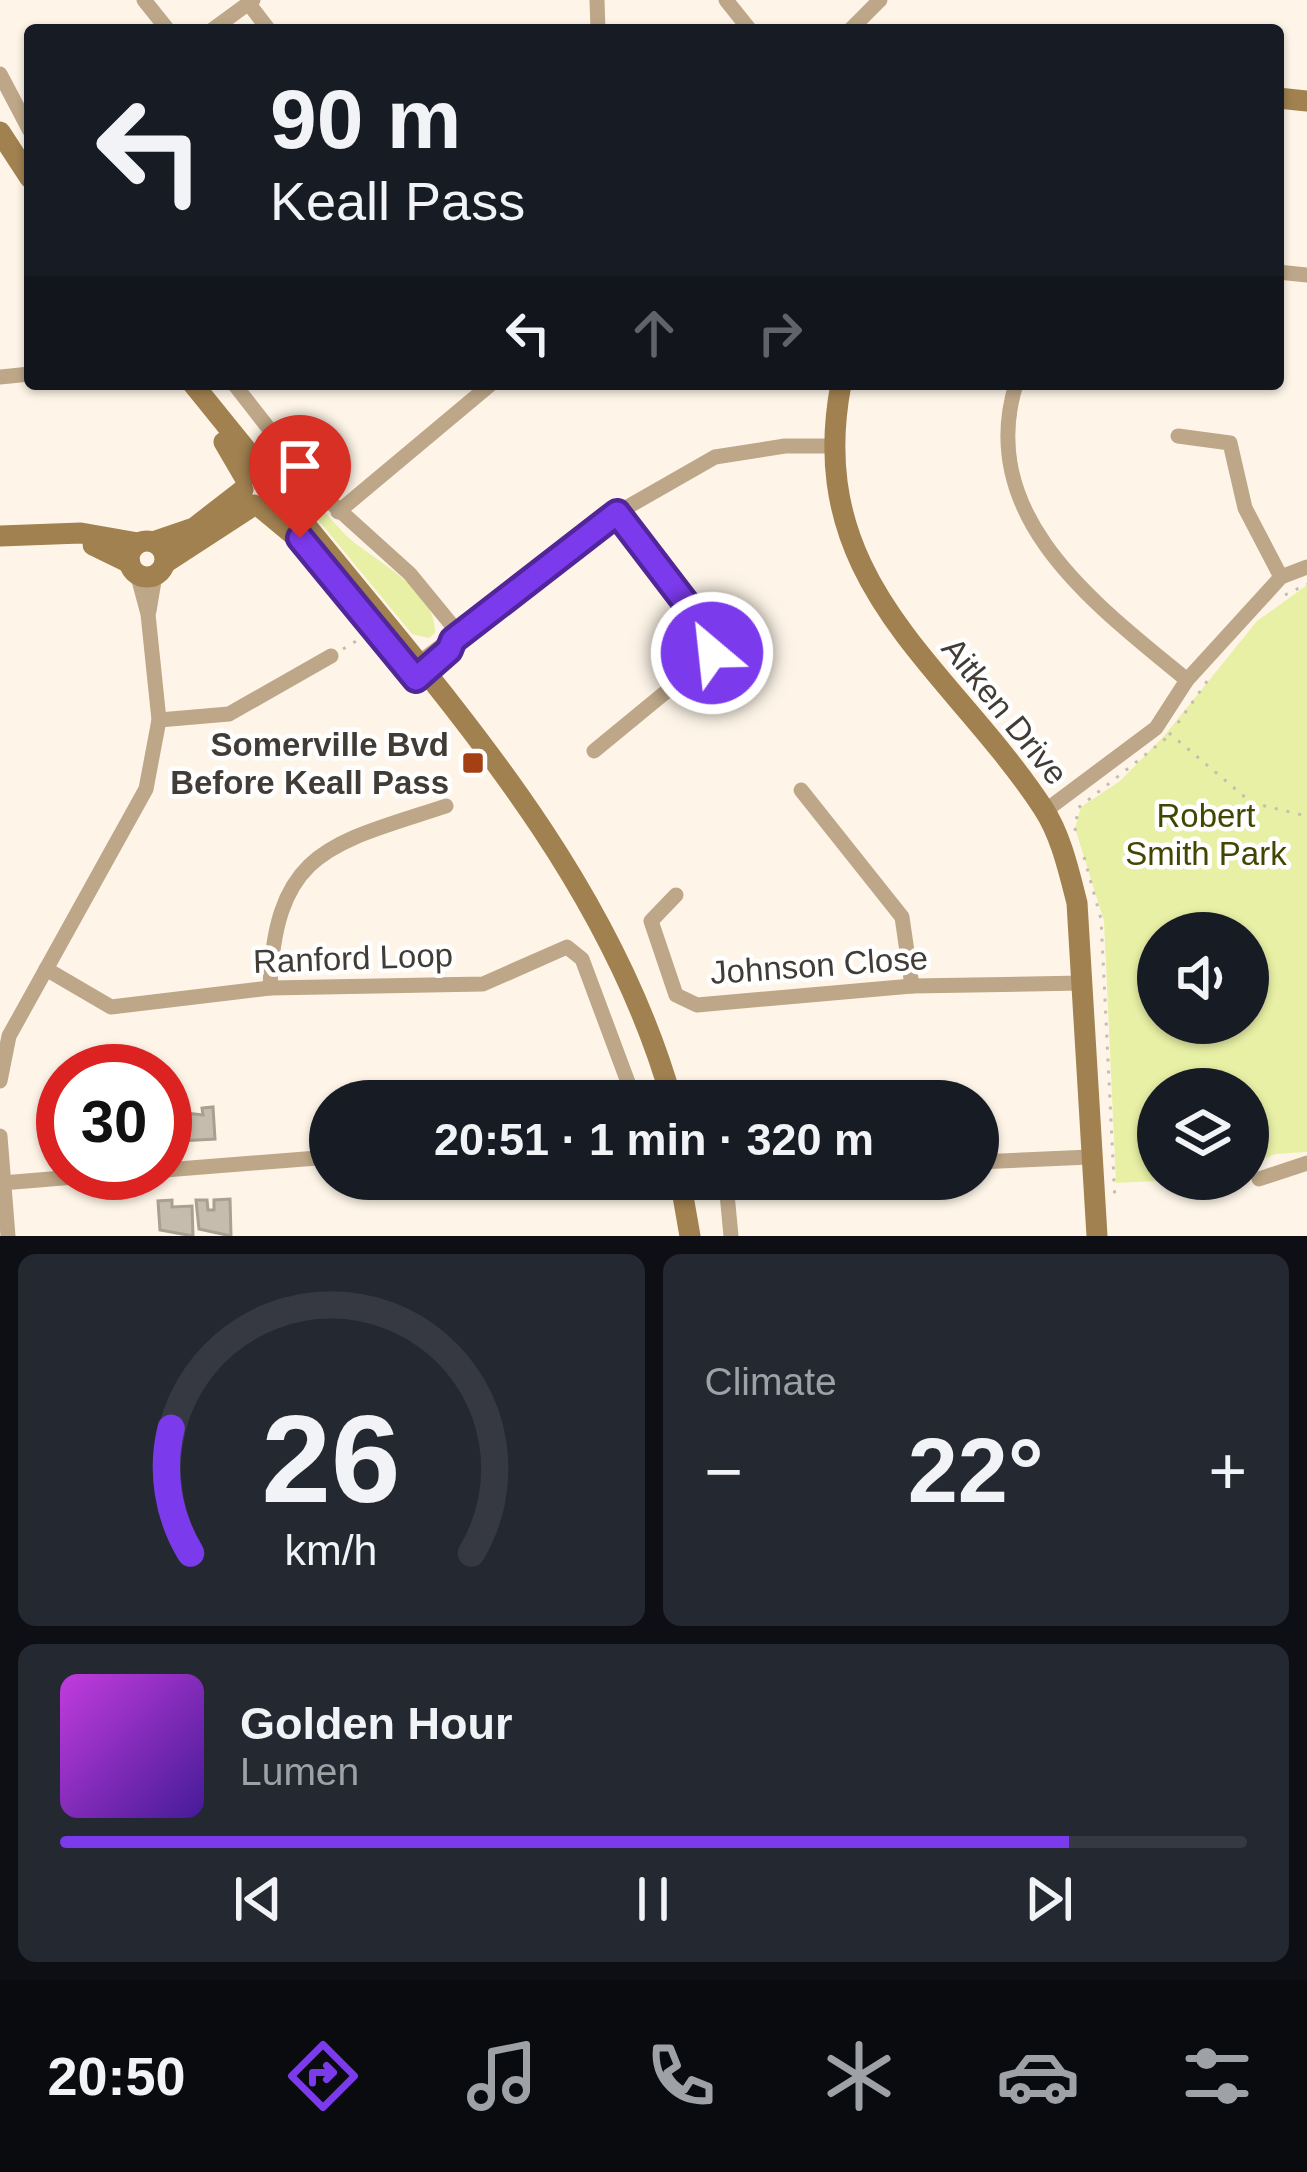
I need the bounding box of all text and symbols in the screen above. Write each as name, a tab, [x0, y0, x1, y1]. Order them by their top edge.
icon: left	[72, 72, 228, 228]
text: 90 m	[270, 72, 461, 166]
text: Keall Pass	[270, 171, 525, 231]
icon: left	[495, 300, 561, 366]
icon: ahead	[621, 300, 687, 366]
icon: right	[747, 300, 813, 366]
pin	[249, 415, 351, 538]
icon: arrive	[267, 433, 333, 499]
position arrow	[649, 590, 775, 716]
street label: Aitken Drive	[935, 630, 1075, 792]
place label: Somerville Bvd Before Keall Pass	[170, 726, 449, 801]
marker: Somerville Bvd Before Keall Pass	[460, 750, 486, 776]
park label: Robert Smith Park	[1125, 797, 1287, 872]
map controls	[1137, 912, 1269, 1200]
button: sound	[1137, 912, 1269, 1044]
street label: Ranford Loop	[252, 936, 454, 980]
street label: Johnson Close	[709, 939, 929, 991]
speed limit sign: 30	[36, 1044, 192, 1200]
button: layers	[1137, 1068, 1269, 1200]
text: 20:51 · 1 min · 320 m	[434, 1114, 874, 1165]
text: Climate	[705, 1360, 837, 1403]
text: 26	[262, 1389, 401, 1528]
text: 22°	[908, 1421, 1044, 1521]
text: −	[705, 1434, 743, 1508]
text: +	[1208, 1434, 1247, 1508]
text: km/h	[285, 1526, 378, 1574]
text: Golden Hour	[240, 1698, 512, 1749]
text: Lumen	[240, 1750, 359, 1793]
icon: previous	[225, 1866, 291, 1932]
icon: pause	[620, 1866, 686, 1932]
icon: next	[1016, 1866, 1082, 1932]
icon: directions	[281, 2034, 365, 2118]
icon: music	[460, 2034, 544, 2118]
icon: phone	[639, 2034, 723, 2118]
icon: climate	[817, 2034, 901, 2118]
icon: car	[996, 2034, 1080, 2118]
icon: filters	[1175, 2034, 1259, 2118]
text: 20:50	[47, 2046, 186, 2106]

